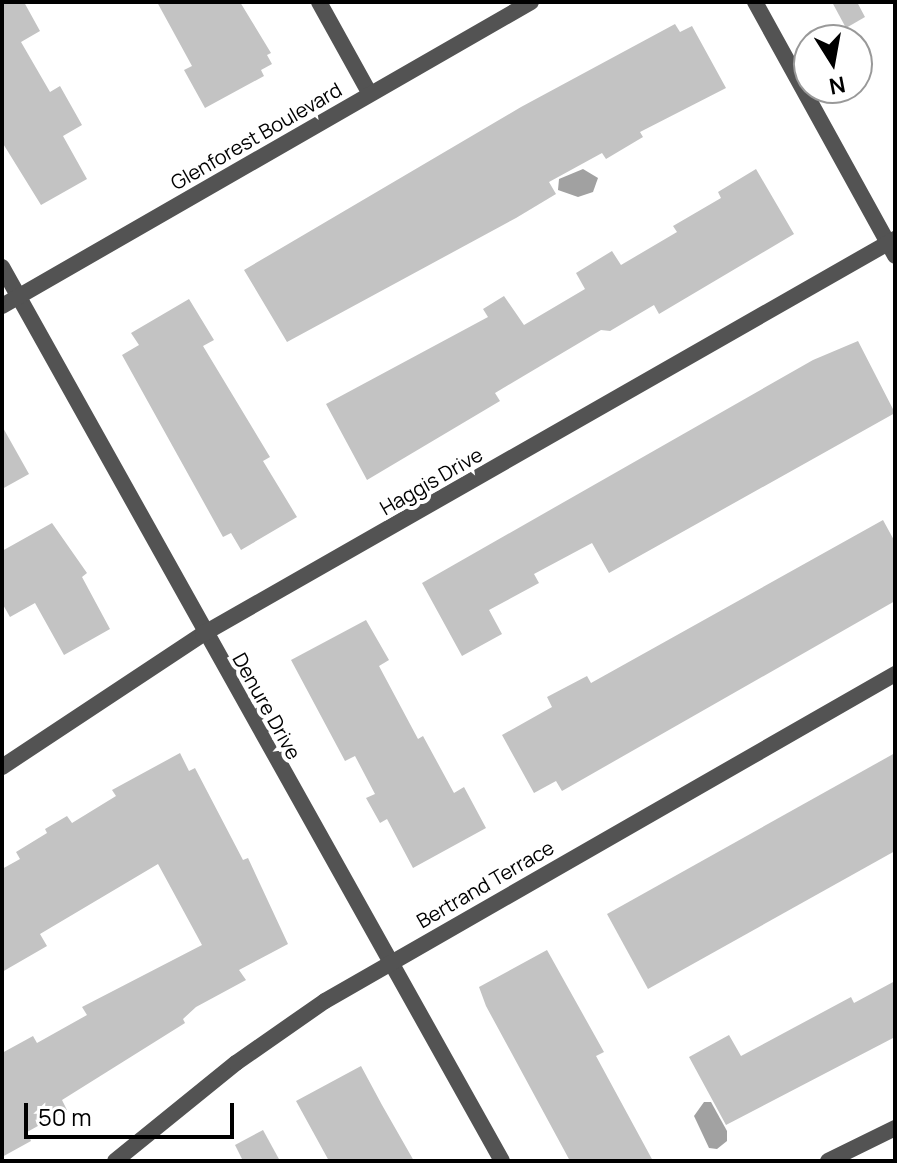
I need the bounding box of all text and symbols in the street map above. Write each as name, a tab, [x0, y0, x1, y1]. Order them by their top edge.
north arrow	[793, 24, 873, 104]
text: N	[827, 69, 848, 102]
street label: Glenforest Boulevard	[166, 77, 346, 195]
street label: Haggis Drive	[375, 442, 487, 520]
street label: Denure Drive	[228, 649, 306, 763]
street label: Bertrand Terrace	[412, 835, 558, 933]
scale bar	[28, 1087, 238, 1137]
text: 50 m	[38, 1100, 92, 1133]

